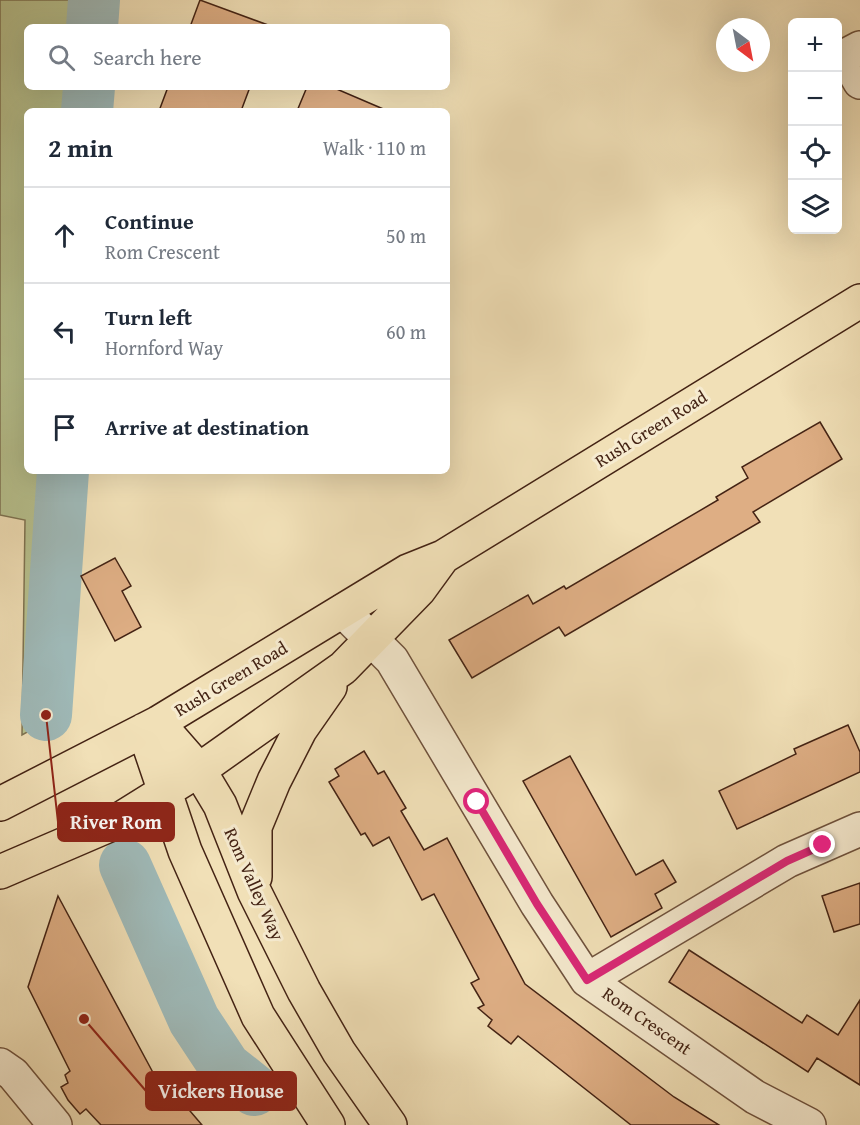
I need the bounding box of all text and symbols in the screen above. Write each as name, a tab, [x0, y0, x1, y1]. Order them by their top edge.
north arrow	[716, 18, 770, 72]
map controls	[788, 18, 842, 234]
button: +	[788, 18, 842, 72]
search box	[24, 24, 450, 90]
icon: search	[45, 41, 78, 74]
text: Search here	[93, 41, 202, 73]
button: −	[788, 72, 842, 126]
button: locate	[788, 126, 842, 180]
text: 2 min	[48, 128, 113, 167]
text: Walk · 110 m	[323, 133, 426, 162]
button: layers	[788, 180, 842, 234]
text: Continue	[105, 205, 194, 237]
icon: ahead	[48, 219, 81, 252]
text: 50 m	[386, 221, 426, 250]
text: Rom Crescent	[105, 237, 220, 266]
text: Turn left	[105, 301, 192, 333]
icon: left	[48, 315, 81, 348]
text: 60 m	[386, 317, 426, 346]
text: Hornford Way	[105, 333, 223, 362]
street label: Rush Green Road	[589, 383, 712, 474]
icon: arrive	[48, 411, 81, 444]
text: Arrive at destination	[105, 411, 309, 443]
street label: Rush Green Road	[169, 634, 293, 723]
route start	[463, 788, 489, 814]
callout: River Rom	[58, 803, 174, 841]
text: River Rom	[70, 807, 162, 836]
street label: Rom Valley Way	[218, 823, 291, 945]
route end	[809, 831, 835, 857]
street label: Rom Crescent	[597, 980, 698, 1062]
callout: Vickers House	[146, 1072, 296, 1110]
text: Vickers House	[158, 1076, 284, 1105]

